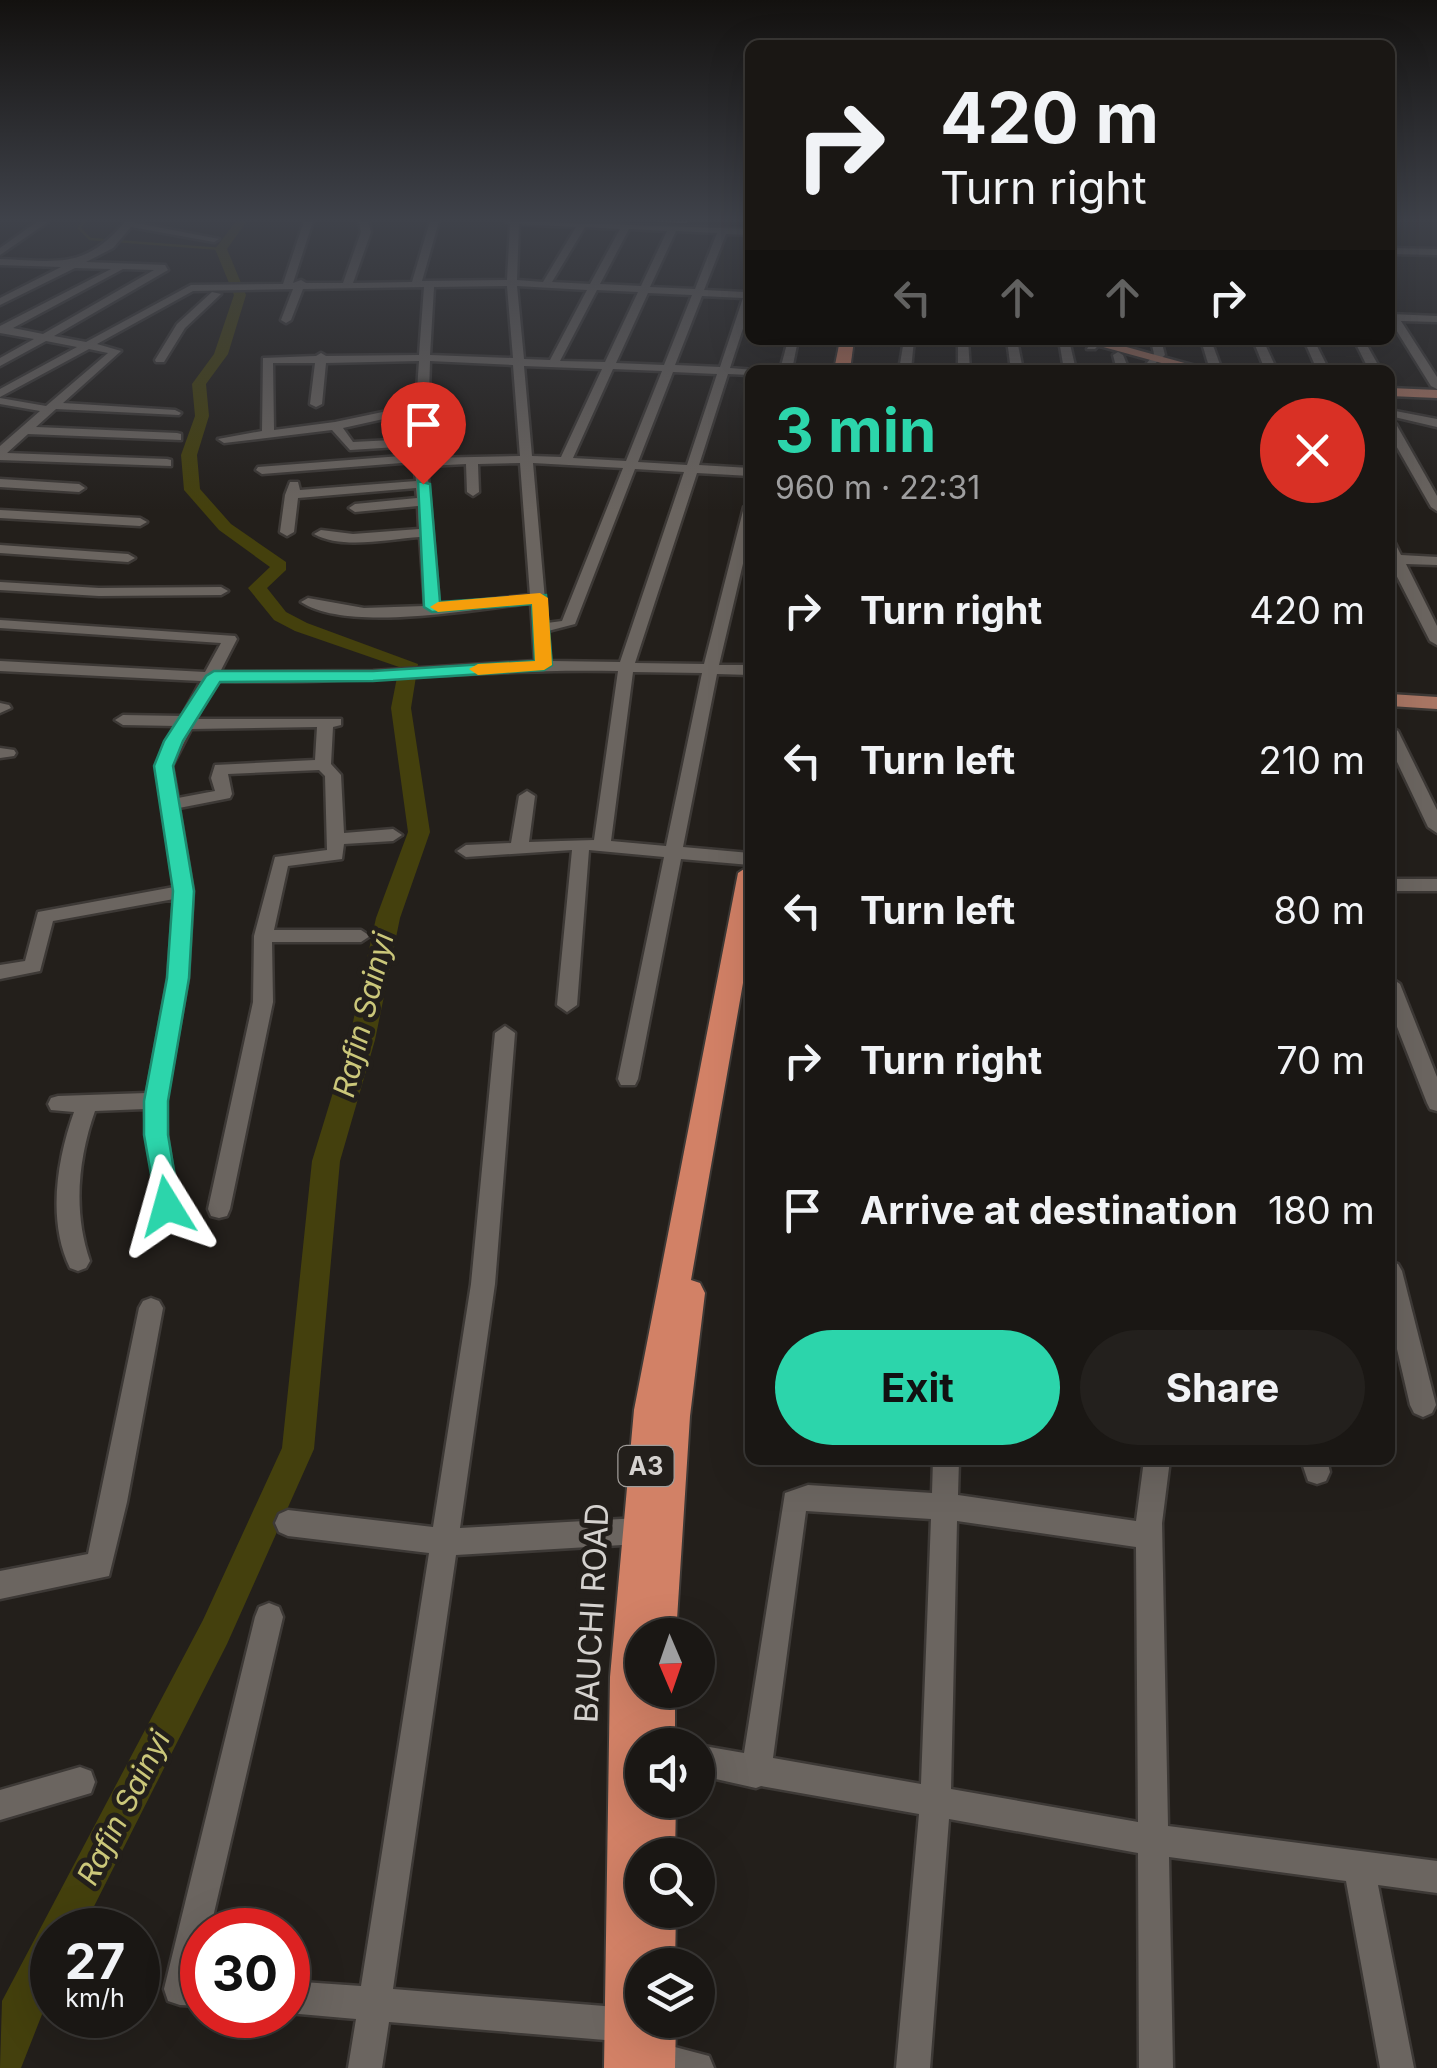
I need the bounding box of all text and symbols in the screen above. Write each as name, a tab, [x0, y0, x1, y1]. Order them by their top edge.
text: 420 m	[940, 75, 1159, 160]
icon: right	[775, 80, 905, 210]
text: Turn right	[940, 160, 1147, 215]
icon: left	[885, 270, 940, 325]
icon: ahead	[990, 270, 1045, 325]
icon: ahead	[1095, 270, 1150, 325]
icon: right	[1200, 270, 1255, 325]
pin	[381, 382, 466, 485]
text: 3 min	[775, 394, 936, 466]
icon: arrive	[396, 397, 451, 452]
button: close	[1260, 398, 1365, 503]
text: 960 m · 22:31	[775, 468, 980, 507]
icon: right	[775, 583, 830, 638]
text: Turn right	[860, 587, 1042, 633]
text: 420 m	[1249, 587, 1365, 633]
icon: left	[775, 733, 830, 788]
text: Turn left	[860, 737, 1015, 783]
text: 210 m	[1258, 737, 1365, 783]
icon: left	[775, 883, 830, 938]
text: Turn left	[860, 887, 1015, 933]
text: 80 m	[1274, 887, 1365, 933]
water label: Rafin Sainyi	[325, 928, 401, 1101]
icon: right	[775, 1033, 830, 1088]
text: Turn right	[860, 1037, 1042, 1083]
text: 70 m	[1276, 1037, 1365, 1083]
position arrow	[115, 1154, 219, 1258]
icon: arrive	[775, 1183, 830, 1238]
text: Arrive at destination	[860, 1187, 1238, 1233]
text: 180 m	[1268, 1187, 1375, 1233]
button: Exit	[775, 1330, 1060, 1445]
button: Share	[1080, 1330, 1365, 1445]
road number: A3	[618, 1446, 674, 1486]
street label: BAUCHI ROAD	[566, 1502, 617, 1724]
north arrow	[625, 1618, 715, 1708]
map controls	[625, 1618, 715, 2038]
water label: Rafin Sainyi	[69, 1724, 178, 1891]
button: sound	[625, 1728, 715, 1818]
button: search	[625, 1838, 715, 1928]
speed limit sign: 30	[180, 1908, 310, 2038]
text: 27	[65, 1931, 125, 1991]
button: layers	[625, 1948, 715, 2038]
text: km/h	[65, 1983, 125, 2013]

